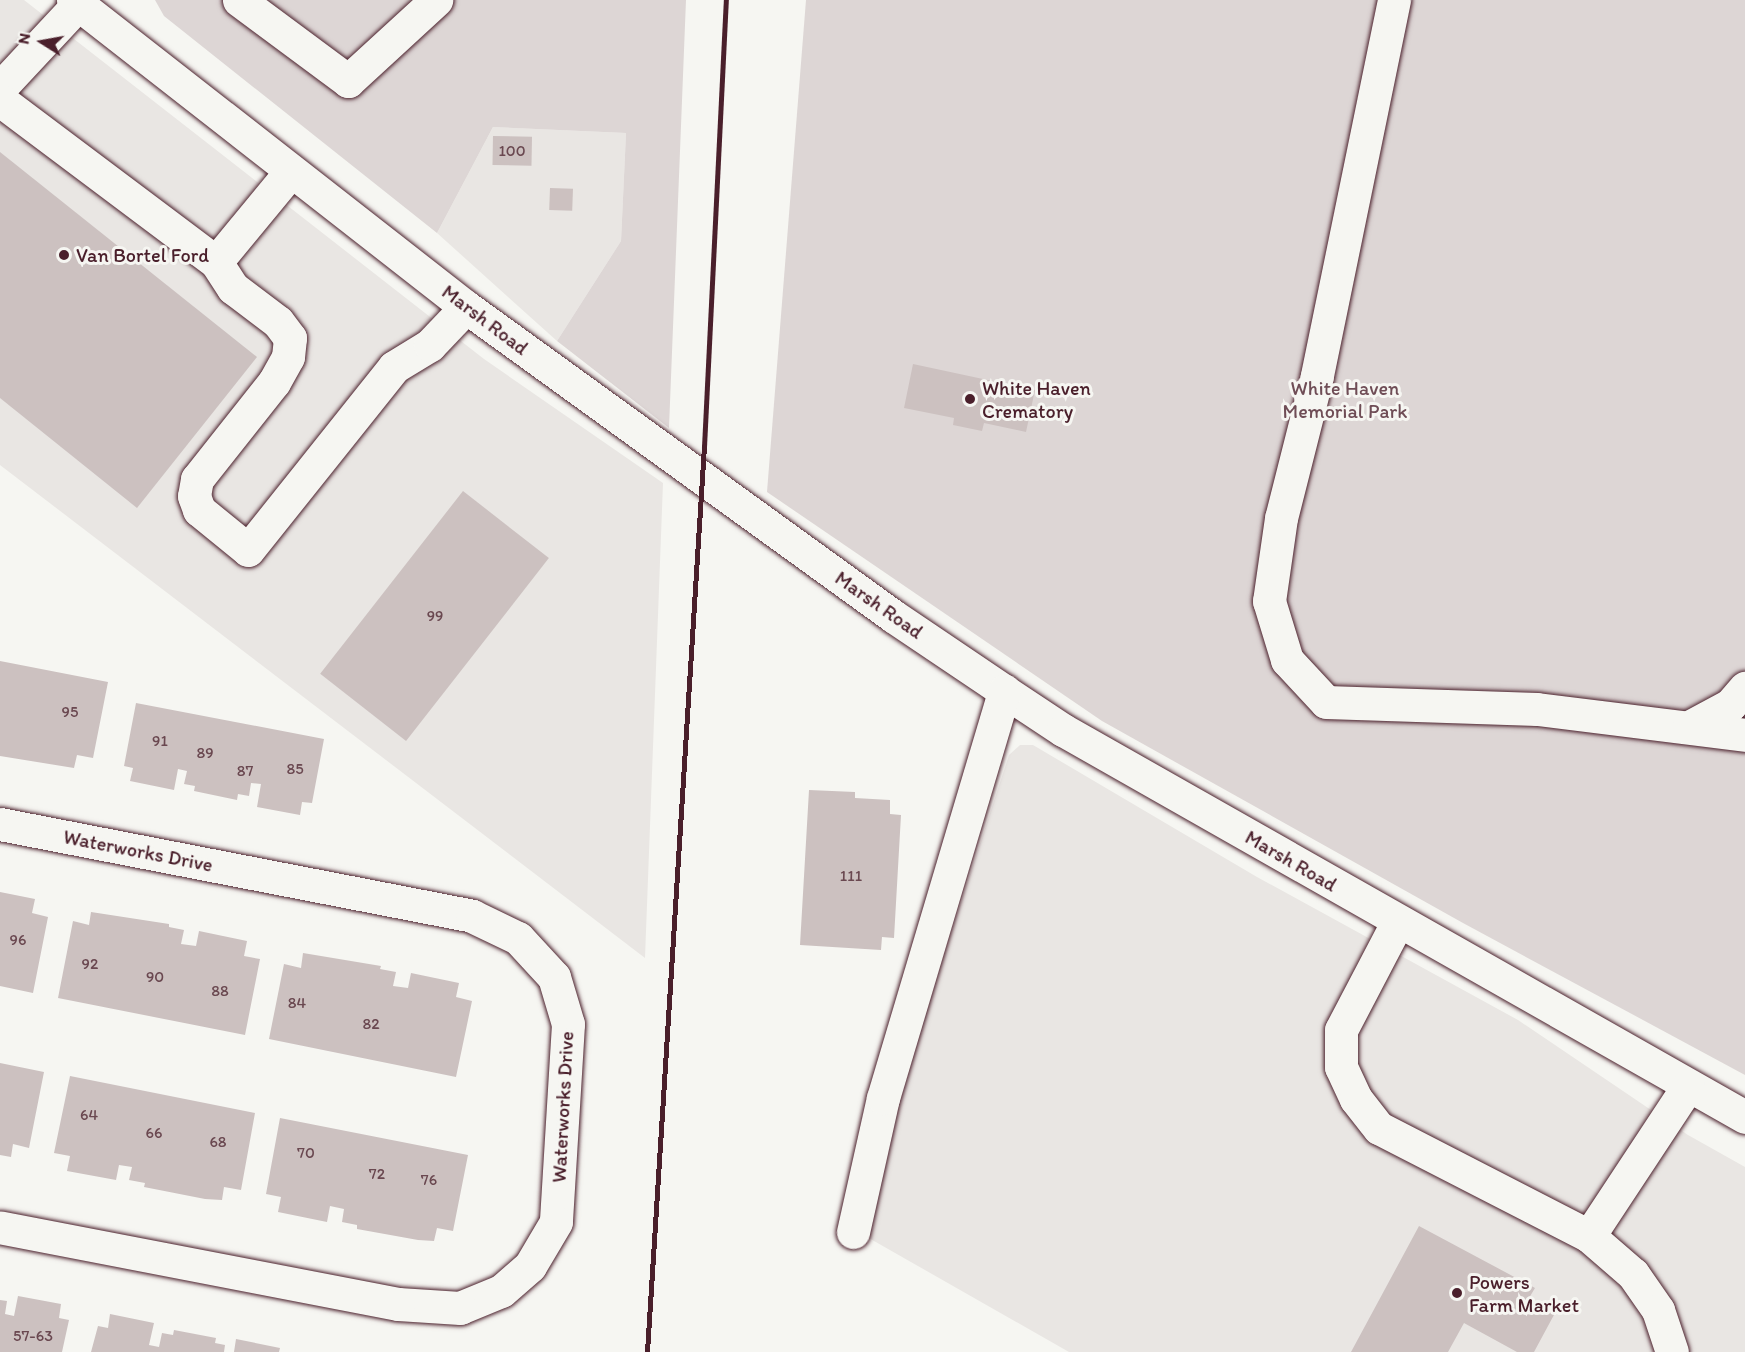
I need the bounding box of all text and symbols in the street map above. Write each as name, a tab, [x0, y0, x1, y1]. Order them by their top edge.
north arrow	[12, 12, 72, 72]
text: N	[13, 31, 34, 46]
house number: 100	[498, 141, 526, 161]
place label: Van Bortel Ford	[76, 243, 210, 267]
marker: Van Bortel Ford	[57, 248, 71, 262]
street label: Marsh Road	[437, 280, 533, 360]
place label: White Haven Crematory	[982, 376, 1090, 423]
park label: White Haven Memorial Park	[1283, 376, 1407, 423]
marker: White Haven Crematory	[963, 392, 977, 406]
street label: Marsh Road	[831, 566, 927, 644]
house number: 99	[427, 606, 443, 626]
house number: 95	[62, 702, 78, 722]
house number: 91	[152, 731, 168, 751]
house number: 89	[196, 743, 214, 763]
house number: 85	[286, 759, 304, 779]
house number: 87	[237, 761, 253, 781]
street label: Waterworks Drive	[61, 825, 215, 877]
street label: Marsh Road	[1241, 825, 1341, 897]
house number: 111	[840, 866, 862, 886]
house number: 96	[10, 930, 26, 950]
house number: 92	[82, 954, 98, 974]
house number: 90	[146, 967, 164, 987]
house number: 88	[211, 981, 229, 1001]
house number: 84	[288, 993, 306, 1013]
house number: 82	[362, 1014, 380, 1034]
street label: Waterworks Drive	[547, 1031, 579, 1183]
house number: 64	[80, 1105, 98, 1125]
house number: 66	[146, 1123, 162, 1143]
house number: 68	[209, 1132, 227, 1152]
house number: 70	[297, 1143, 315, 1163]
house number: 72	[369, 1164, 385, 1184]
house number: 76	[421, 1170, 437, 1190]
place label: Powers Farm Market	[1469, 1270, 1579, 1317]
marker: Powers Farm Market	[1450, 1286, 1464, 1300]
house number: 57-63	[13, 1326, 53, 1346]

